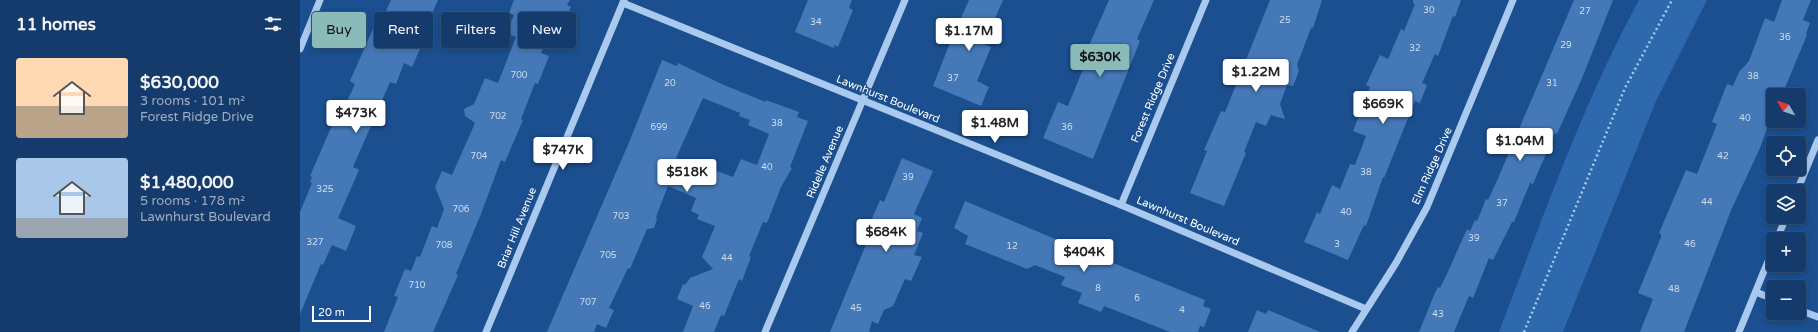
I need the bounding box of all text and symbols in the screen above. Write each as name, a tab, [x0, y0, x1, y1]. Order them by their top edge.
house number: 30	[1423, 5, 1435, 16]
house number: 27	[1579, 6, 1591, 17]
chip: Buy	[312, 12, 366, 48]
chip: Rent	[374, 12, 433, 48]
chip: Filters	[441, 12, 510, 48]
chip: New	[518, 12, 576, 48]
icon: filters	[262, 13, 284, 35]
text: 11 homes	[16, 14, 96, 35]
house number: 25	[1279, 15, 1291, 26]
house number: 34	[810, 17, 822, 28]
pin: $1.17M	[936, 18, 1002, 52]
text: $1.17M	[945, 23, 993, 39]
house number: 36	[1779, 32, 1791, 43]
house number: 29	[1560, 40, 1572, 51]
house number: 32	[1409, 43, 1421, 54]
pin: $630K	[1072, 44, 1128, 78]
text: $630K	[1079, 49, 1121, 65]
street label: Forest Ridge Drive	[1128, 51, 1178, 145]
pin: $1.22M	[1223, 59, 1289, 93]
text: $1.22M	[1232, 64, 1280, 80]
house number: 700	[511, 70, 528, 81]
house number: 38	[1747, 71, 1759, 82]
text: $630,000	[140, 72, 219, 93]
street label: Lawnhurst Boulevard	[834, 72, 942, 126]
house number: 37	[947, 73, 959, 84]
icon: home	[48, 74, 96, 122]
house number: 20	[664, 78, 676, 89]
house number: 31	[1546, 78, 1558, 89]
north arrow	[1766, 88, 1806, 128]
map controls	[1766, 88, 1806, 320]
pin: $669K	[1355, 91, 1411, 125]
text: 3 rooms · 101 m²	[140, 93, 245, 109]
text: $669K	[1362, 96, 1404, 112]
pin: $473K	[328, 100, 384, 134]
text: $473K	[335, 105, 377, 121]
text: Forest Ridge Drive	[140, 109, 254, 125]
pin: $1.48M	[962, 110, 1028, 144]
house number: 702	[490, 111, 506, 122]
house number: 40	[1739, 113, 1751, 124]
text: $1.48M	[971, 115, 1019, 131]
house number: 38	[771, 118, 783, 129]
house number: 699	[651, 122, 668, 133]
house number: 36	[1061, 122, 1073, 133]
street label: Ridelle Avenue	[804, 124, 846, 200]
street label: Elm Ridge Drive	[1409, 125, 1455, 207]
pin: $1.04M	[1487, 128, 1553, 162]
text: $1.04M	[1496, 133, 1544, 149]
button: locate	[1766, 136, 1806, 176]
pin: $747K	[535, 137, 591, 171]
text: $747K	[542, 142, 584, 158]
house number: 704	[471, 151, 488, 162]
house number: 42	[1717, 151, 1729, 162]
pin: $518K	[659, 159, 715, 193]
house number: 40	[761, 162, 773, 173]
text: $518K	[666, 164, 708, 180]
house number: 38	[1360, 167, 1372, 178]
text: $1,480,000	[140, 172, 234, 193]
house number: 39	[902, 172, 914, 183]
icon: home	[48, 174, 96, 222]
house number: 325	[317, 184, 334, 195]
button: layers	[1766, 184, 1806, 224]
street label: Briar Hill Avenue	[495, 186, 539, 270]
text: 5 rooms · 178 m²	[140, 193, 245, 209]
street label: Lawnhurst Boulevard	[1135, 193, 1241, 249]
house number: 44	[1701, 197, 1713, 208]
house number: 37	[1496, 198, 1508, 209]
house number: 706	[453, 204, 470, 215]
house number: 40	[1340, 207, 1352, 218]
text: Lawnhurst Boulevard	[140, 209, 271, 225]
house number: 703	[613, 211, 629, 222]
pin: $684K	[858, 219, 914, 253]
text: $684K	[865, 224, 907, 240]
button: +	[1766, 232, 1806, 272]
house number: 39	[1468, 233, 1480, 244]
house number: 327	[307, 237, 324, 248]
pin: $404K	[1056, 239, 1112, 273]
house number: 3	[1334, 239, 1340, 250]
house number: 46	[1684, 239, 1696, 250]
house number: 708	[436, 240, 453, 251]
house number: 12	[1006, 241, 1018, 252]
text: $404K	[1063, 244, 1105, 260]
house number: 705	[600, 250, 617, 261]
house number: 44	[721, 253, 733, 264]
house number: 710	[409, 280, 426, 291]
button: −	[1766, 280, 1806, 320]
house number: 8	[1095, 283, 1101, 294]
house number: 48	[1668, 284, 1680, 295]
house number: 6	[1134, 293, 1140, 304]
house number: 707	[580, 297, 597, 308]
house number: 46	[699, 301, 711, 312]
house number: 45	[850, 303, 862, 314]
scale bar	[312, 304, 371, 323]
house number: 4	[1179, 305, 1185, 316]
text: 20 m	[318, 306, 345, 319]
house number: 43	[1432, 309, 1444, 320]

